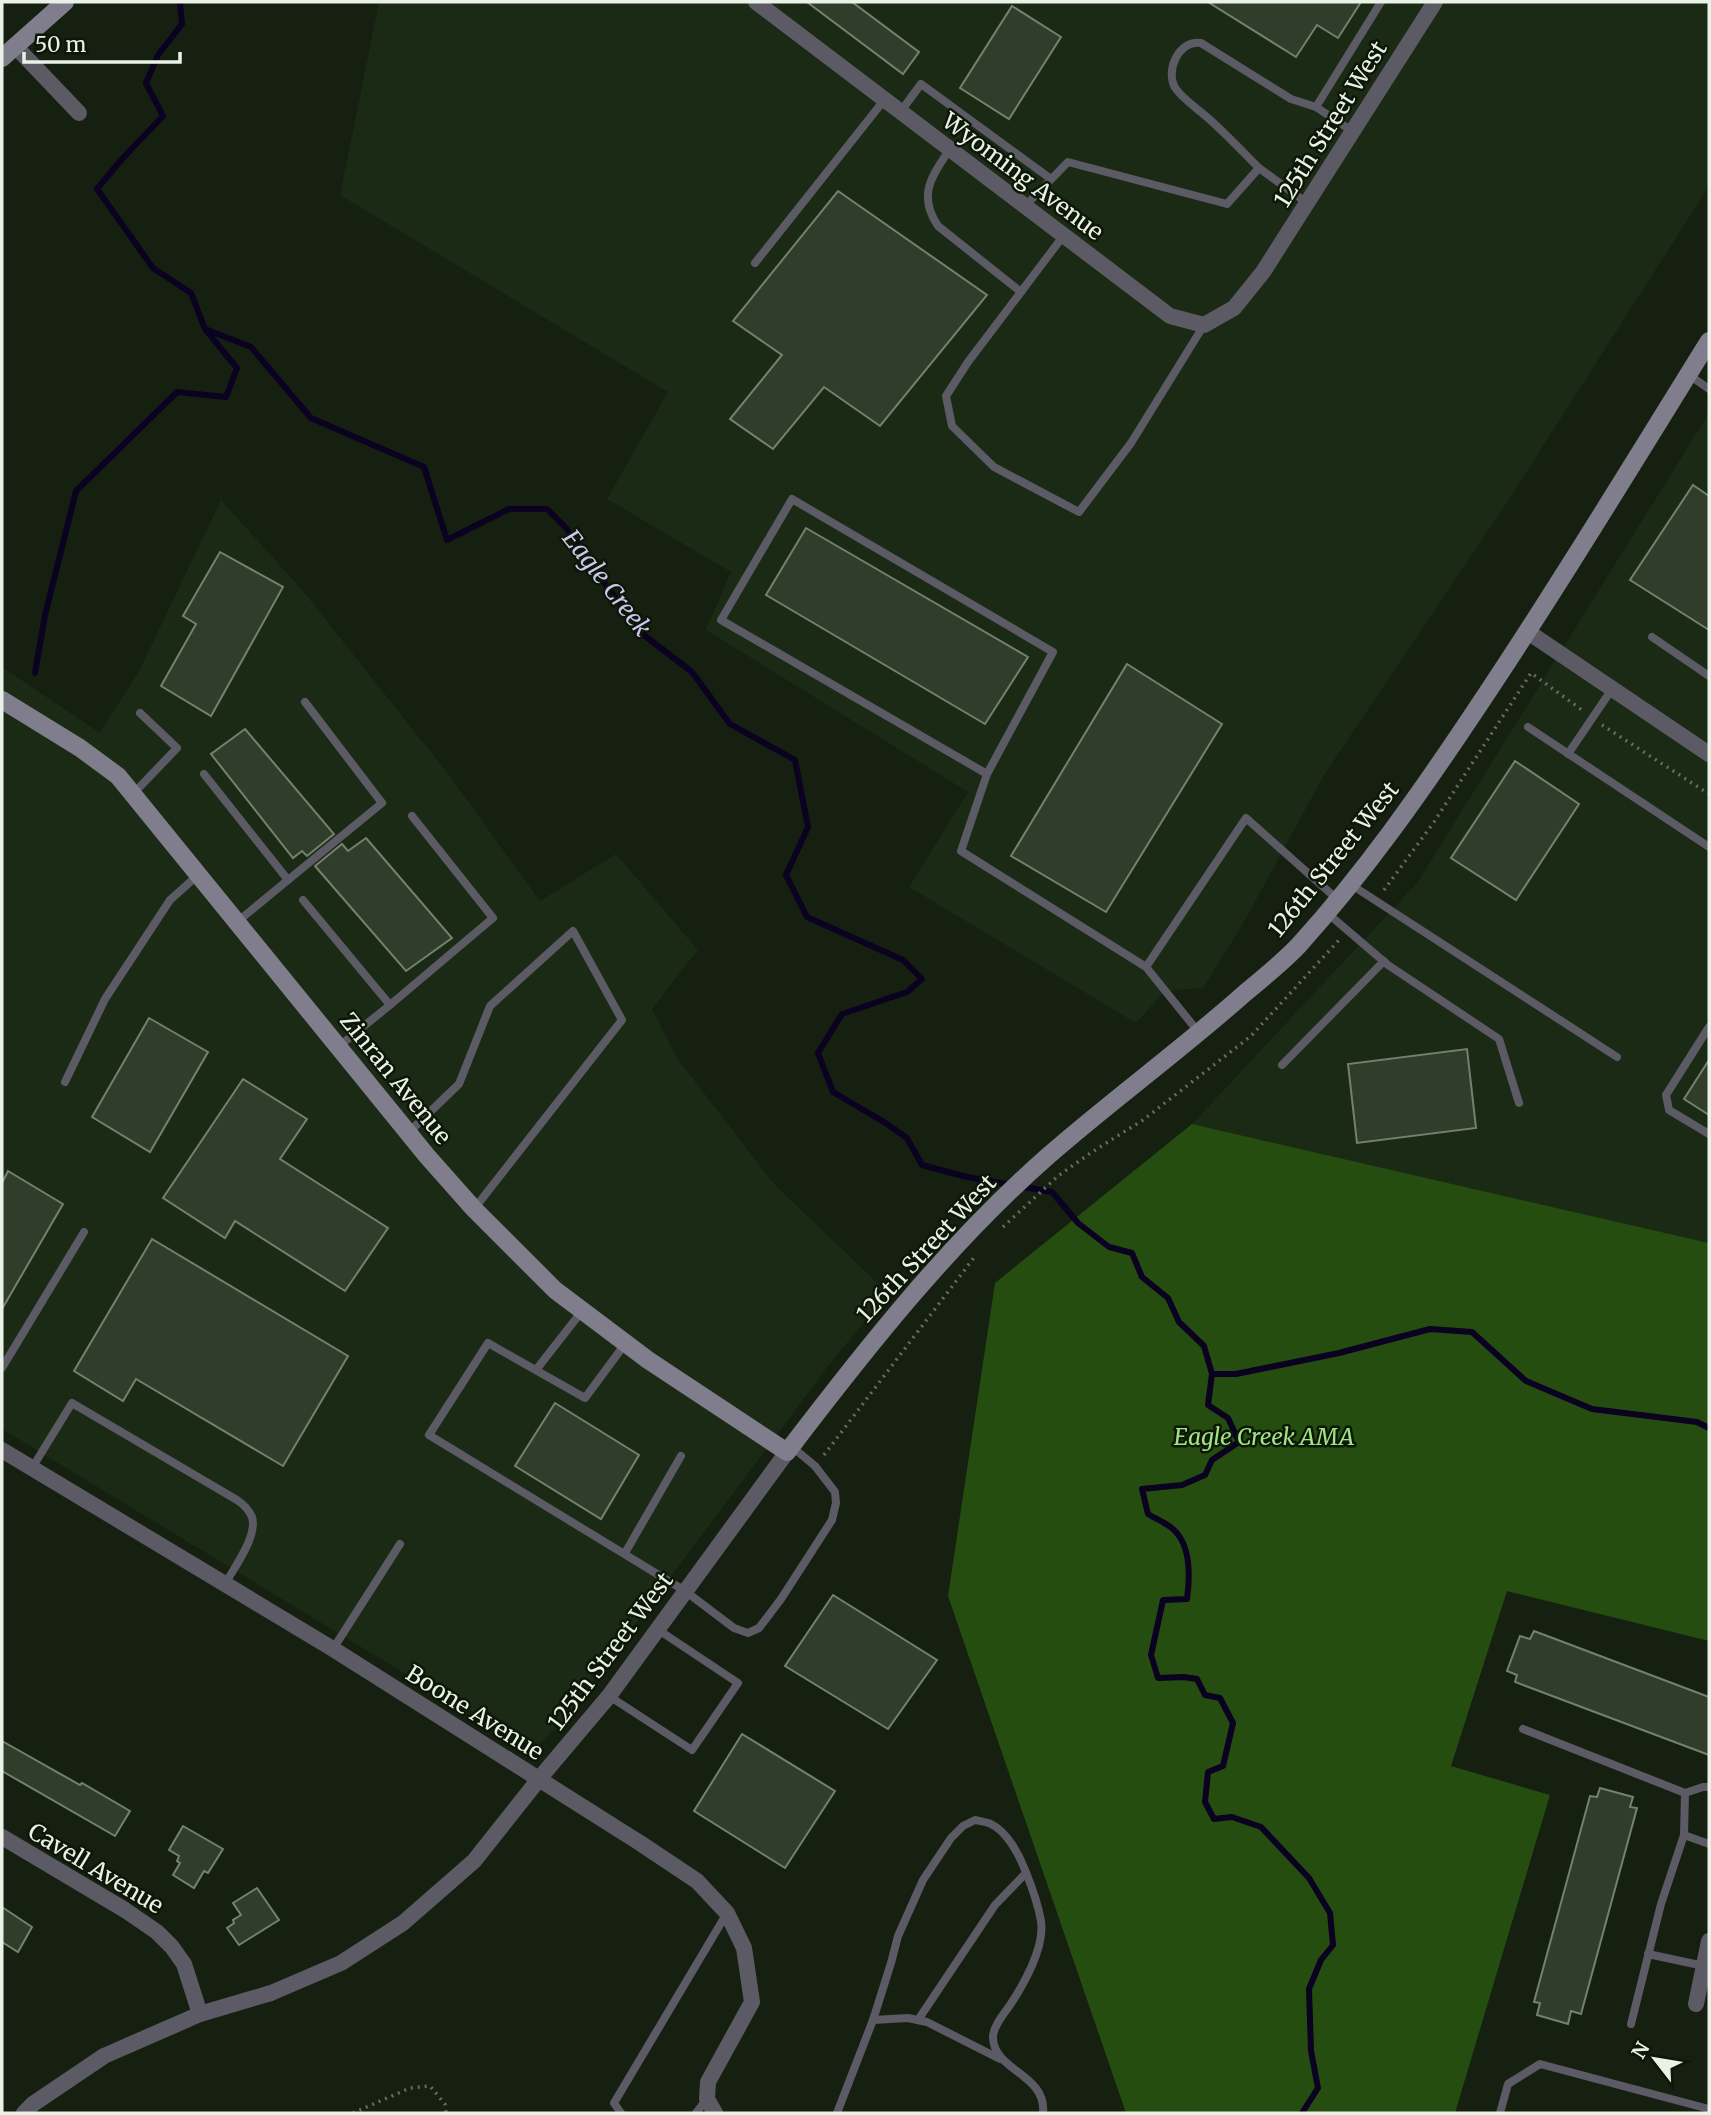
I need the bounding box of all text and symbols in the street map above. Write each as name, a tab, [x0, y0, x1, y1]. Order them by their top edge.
scale bar	[24, 21, 180, 65]
text: 50 m	[35, 31, 86, 58]
street label: 125th Street West	[1267, 35, 1393, 213]
street label: Wyoming Avenue	[936, 105, 1109, 246]
water label: Eagle Creek	[556, 524, 658, 642]
street label: 126th Street West	[1261, 775, 1405, 943]
street label: Zinran Avenue	[334, 1006, 458, 1150]
street label: 126th Street West	[850, 1168, 1002, 1328]
park label: Eagle Creek AMA	[1174, 1422, 1355, 1451]
street label: 125th Street West	[541, 1566, 679, 1736]
street label: Boone Avenue	[401, 1658, 549, 1766]
street label: Cavell Avenue	[23, 1816, 169, 1920]
north arrow	[1620, 2024, 1690, 2094]
text: N	[1626, 2038, 1655, 2063]

